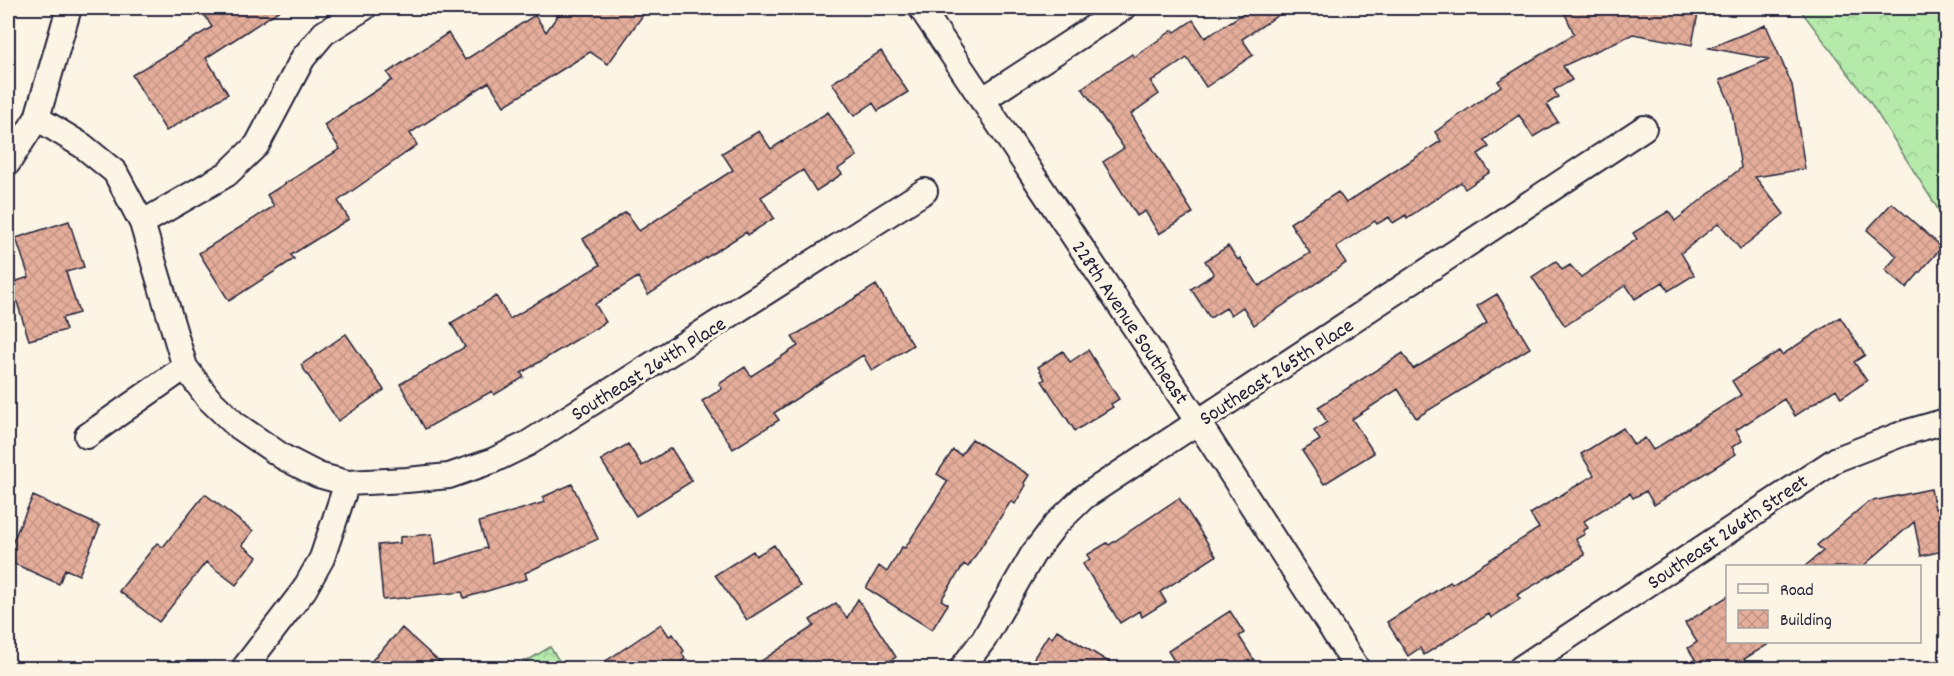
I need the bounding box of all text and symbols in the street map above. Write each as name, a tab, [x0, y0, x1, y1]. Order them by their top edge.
street label: 228th Avenue Southeast	[1062, 236, 1195, 412]
street label: Southeast 264th Place	[566, 311, 733, 430]
street label: Southeast 265th Place	[1194, 312, 1361, 435]
street label: Southeast 266th Street	[1642, 468, 1815, 599]
legend	[1726, 565, 1921, 643]
text: Road	[1780, 579, 1814, 604]
text: Building	[1780, 609, 1832, 634]

